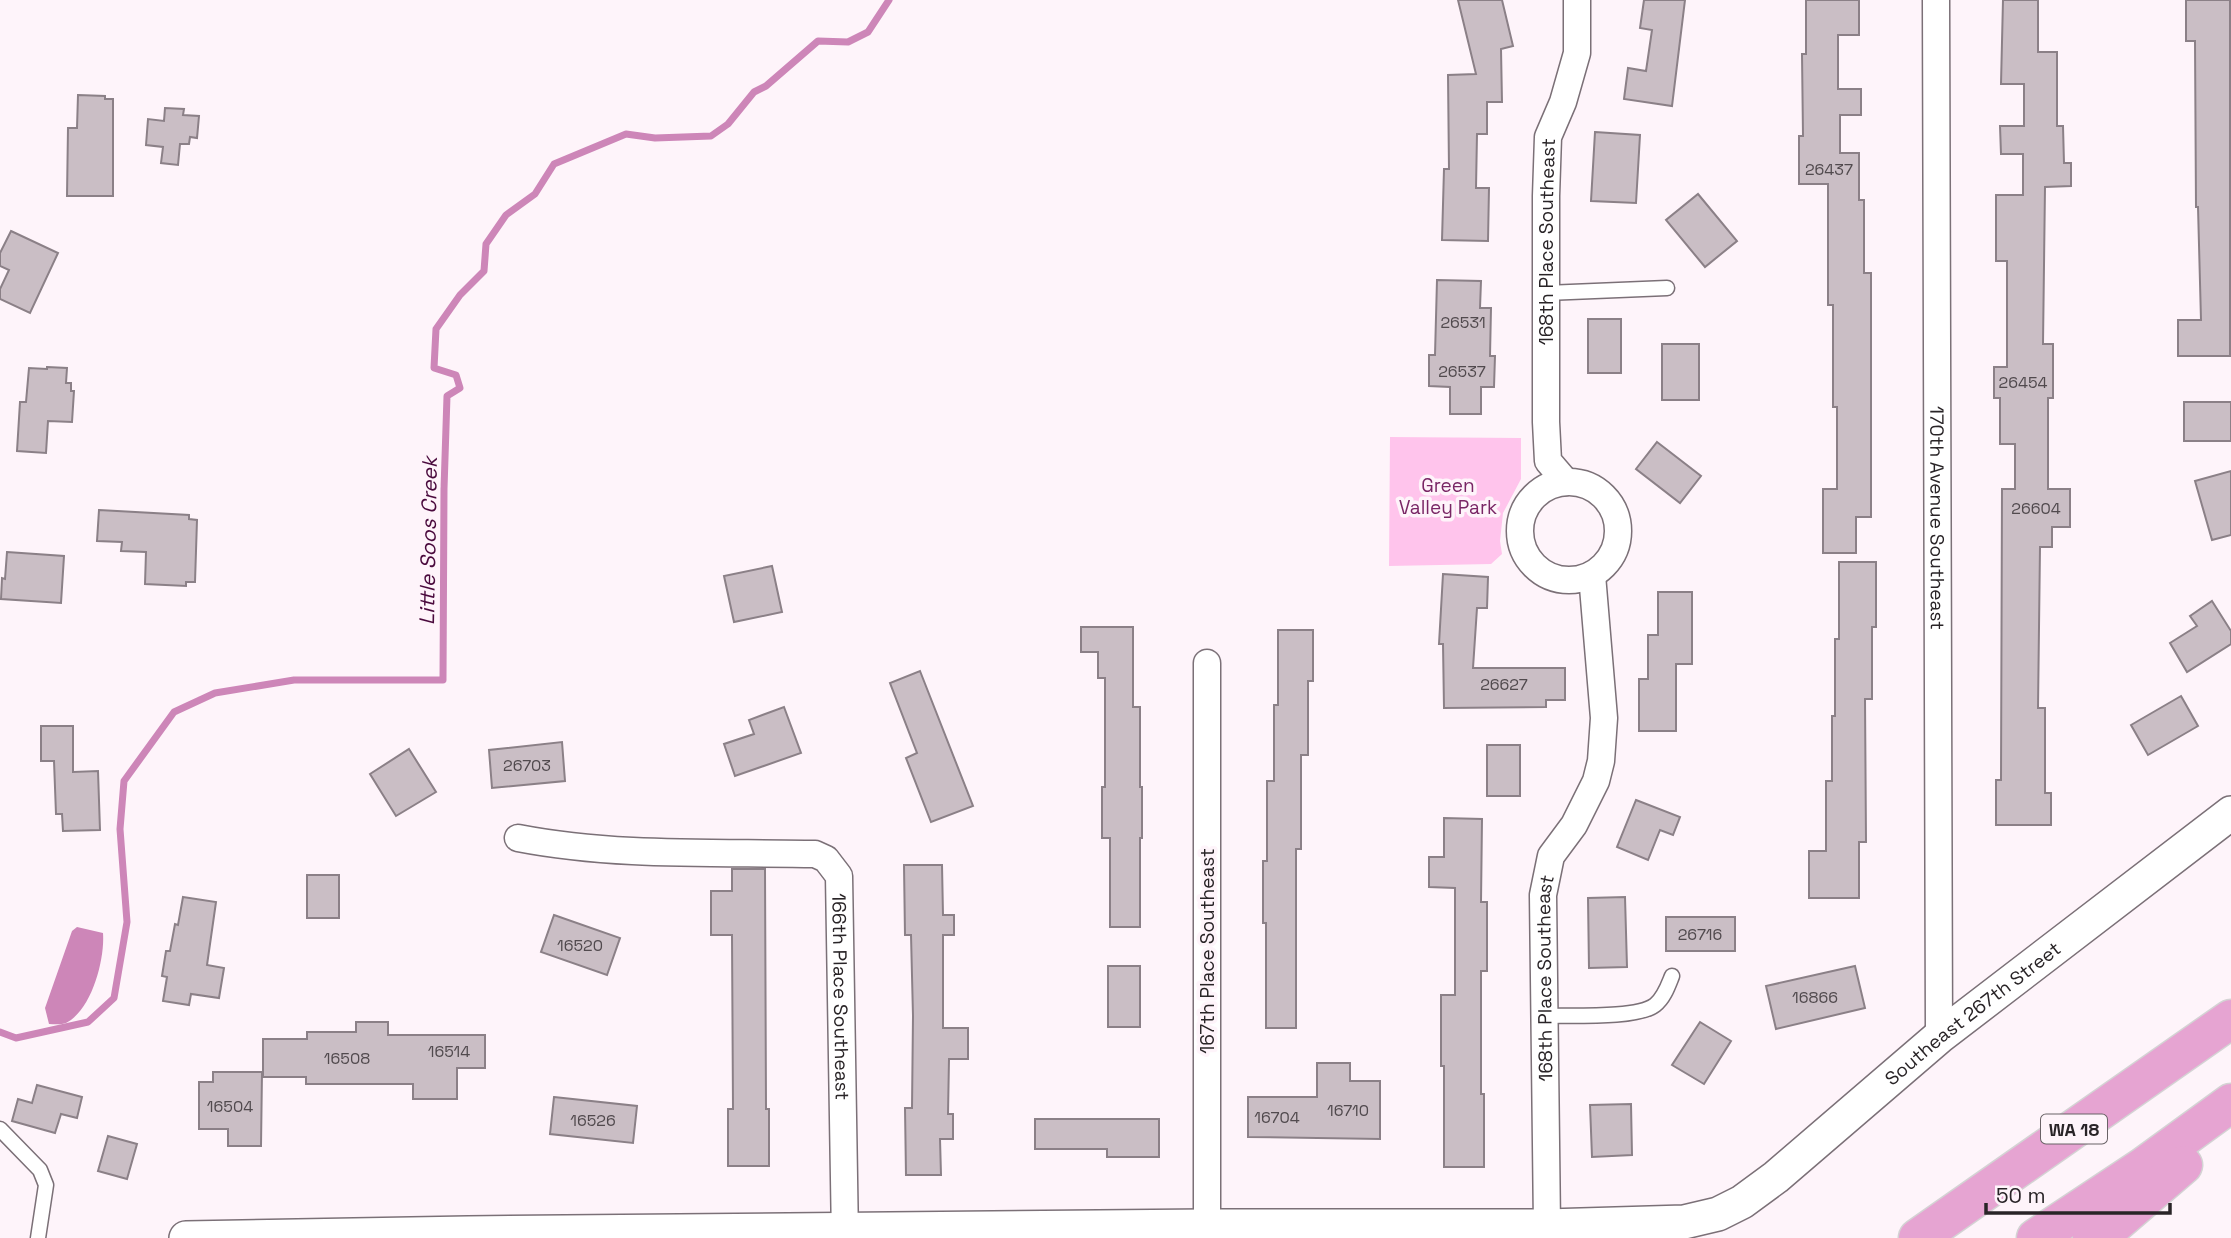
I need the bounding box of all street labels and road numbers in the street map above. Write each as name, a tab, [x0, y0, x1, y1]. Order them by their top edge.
street label: 168th Place Southeast	[1533, 138, 1560, 345]
street label: 170th Avenue Southeast	[1925, 406, 1950, 630]
street label: 167th Place Southeast	[1195, 848, 1220, 1054]
street label: 168th Place Southeast	[1530, 872, 1559, 1082]
street label: 166th Place Southeast	[827, 893, 855, 1100]
street label: Southeast 267th Street	[1879, 936, 2066, 1091]
road number: WA 18	[2041, 1114, 2107, 1144]

